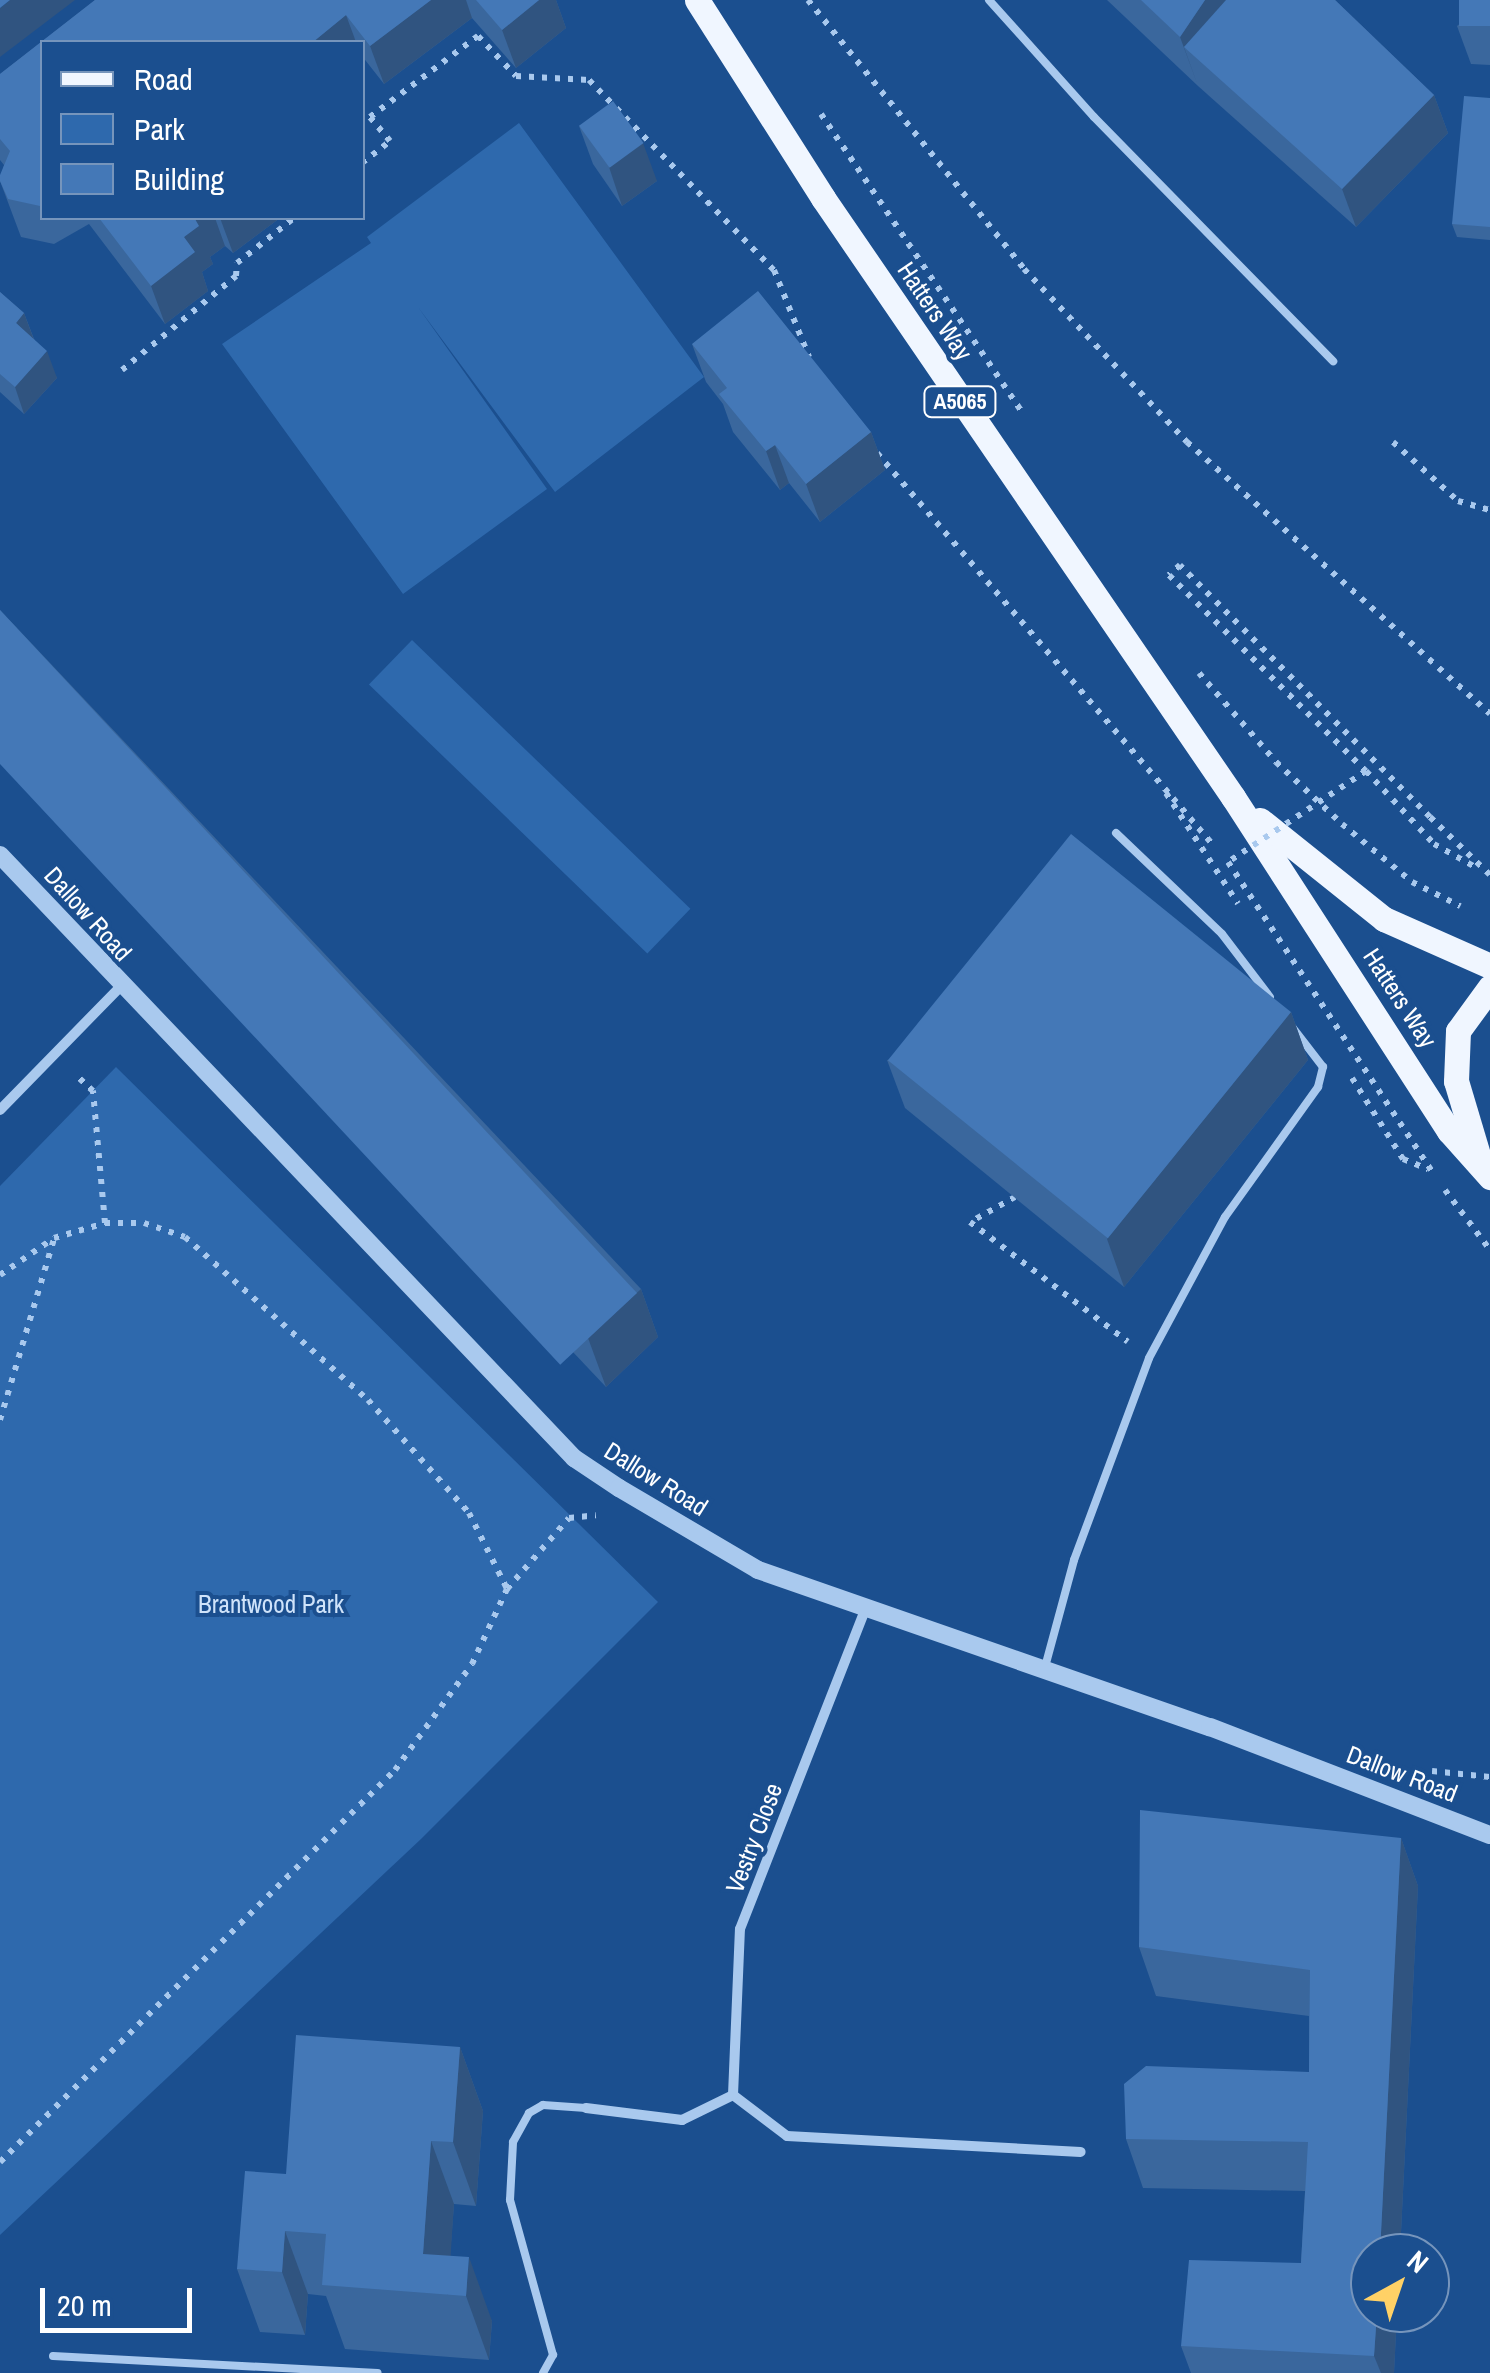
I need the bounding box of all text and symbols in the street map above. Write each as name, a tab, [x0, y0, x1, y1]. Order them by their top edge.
legend	[40, 40, 365, 220]
text: Road	[134, 59, 193, 99]
text: Park	[134, 109, 185, 149]
text: Building	[134, 159, 224, 199]
street label: Hatters Way	[891, 256, 979, 366]
road number: A5065	[922, 385, 998, 419]
street label: Dallow Road	[38, 861, 138, 967]
street label: Hatters Way	[1357, 943, 1443, 1053]
street label: Dallow Road	[599, 1435, 713, 1523]
park label: Brantwood Park	[198, 1589, 344, 1619]
street label: Dallow Road	[1342, 1739, 1462, 1809]
street label: Vestry Close	[719, 1779, 789, 1897]
north arrow	[1350, 2233, 1450, 2333]
text: N	[1399, 2242, 1437, 2281]
scale bar	[45, 2268, 198, 2330]
text: 20 m	[57, 2285, 112, 2325]

